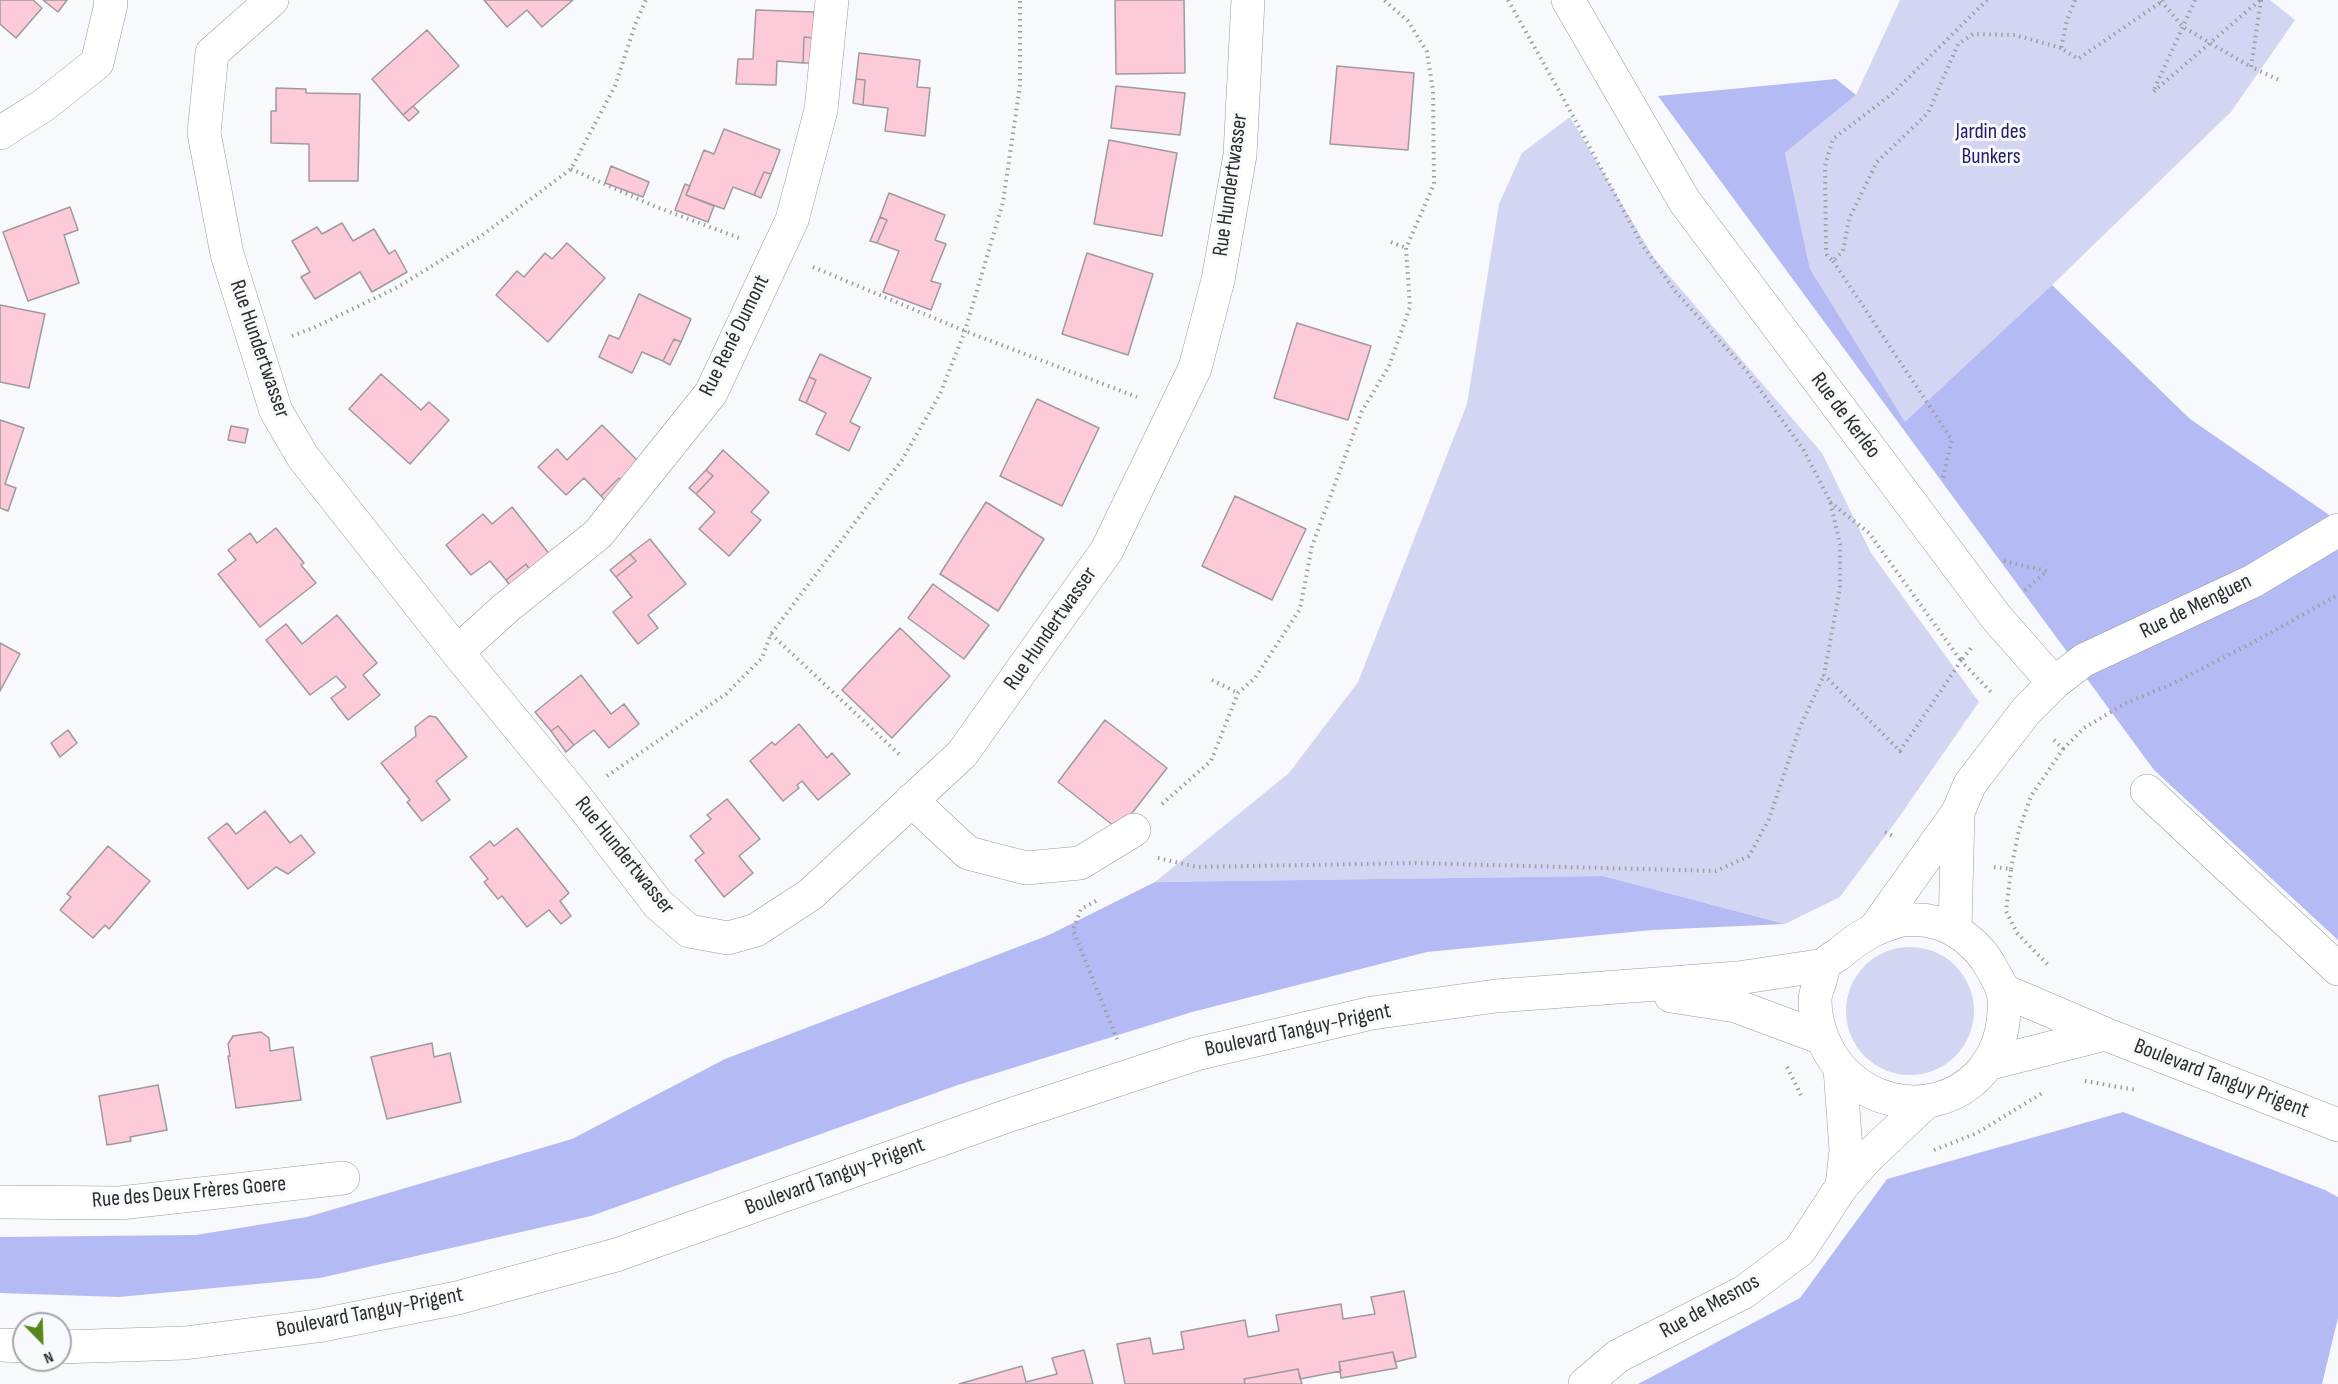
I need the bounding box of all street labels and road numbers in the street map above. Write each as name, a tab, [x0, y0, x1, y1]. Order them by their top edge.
street label: Rue Hundertwasser	[1208, 112, 1254, 258]
street label: Rue René Dumont	[694, 271, 776, 401]
street label: Rue Hundertwasser	[223, 277, 295, 421]
street label: Rue de Kerléo	[1804, 368, 1886, 464]
street label: Rue Hundertwasser	[999, 562, 1103, 696]
street label: Rue de Menguen	[2136, 569, 2256, 645]
street label: Rue Hundertwasser	[568, 792, 680, 920]
street label: Boulevard Tanguy-Prigent	[1203, 998, 1393, 1064]
street label: Boulevard Tanguy Prigent	[2130, 1034, 2312, 1124]
street label: Boulevard Tanguy-Prigent	[742, 1132, 928, 1222]
street label: Rue des Deux Frères Goere	[91, 1171, 287, 1215]
street label: Rue de Mesnos	[1656, 1269, 1764, 1345]
street label: Boulevard Tanguy-Prigent	[275, 1282, 465, 1344]

